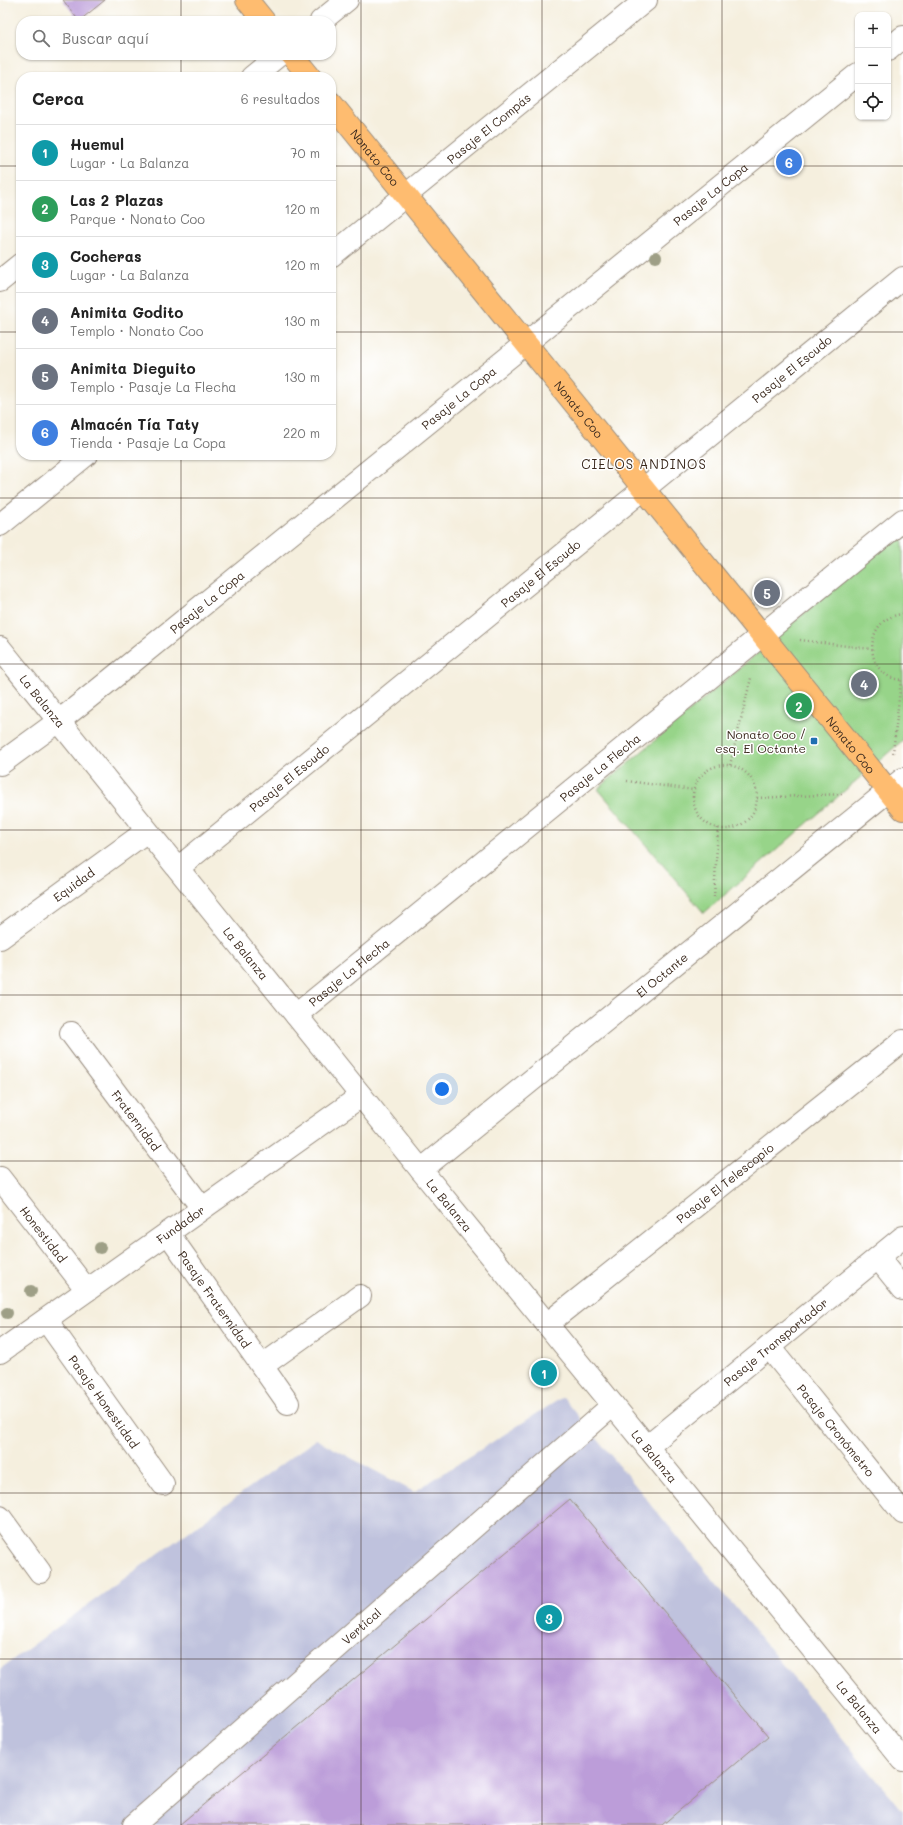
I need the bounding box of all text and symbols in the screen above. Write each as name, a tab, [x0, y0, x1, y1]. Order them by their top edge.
map controls	[855, 12, 891, 120]
button: +	[855, 12, 891, 48]
search box	[16, 16, 336, 60]
icon: search	[30, 27, 52, 49]
text: Buscar aquí	[62, 28, 149, 48]
button: −	[855, 48, 891, 84]
button: locate	[855, 84, 891, 120]
text: Cerca	[32, 87, 84, 109]
street label: Pasaje El Compás	[443, 89, 534, 167]
text: 6 resultados	[241, 90, 320, 107]
street label: Nonato Coo	[347, 125, 403, 189]
text: Huemul	[70, 134, 124, 154]
text: 1	[42, 144, 48, 161]
text: 70 m	[290, 144, 320, 161]
pin: 6	[776, 147, 802, 177]
text: Lugar · La Balanza	[70, 154, 189, 171]
street label: Pasaje La Copa	[670, 159, 751, 229]
text: Las 2 Plazas	[70, 190, 163, 210]
text: 2	[41, 200, 49, 217]
text: 120 m	[284, 200, 320, 217]
text: Parque · Nonato Coo	[70, 210, 205, 227]
text: Cocheras	[70, 246, 141, 266]
text: 3	[41, 256, 49, 273]
text: 120 m	[284, 256, 320, 273]
text: Lugar · La Balanza	[70, 266, 189, 283]
text: Animita Godito	[70, 302, 183, 322]
text: 4	[41, 312, 49, 329]
text: 130 m	[284, 312, 320, 329]
text: Templo · Nonato Coo	[70, 322, 204, 339]
street label: Pasaje El Escudo	[748, 331, 835, 406]
text: Animita Dieguito	[70, 358, 196, 378]
street label: Pasaje La Copa	[418, 363, 499, 433]
text: 5	[41, 368, 49, 385]
text: 130 m	[284, 368, 320, 385]
street label: Nonato Coo	[551, 377, 607, 441]
text: Templo · Pasaje La Flecha	[70, 378, 236, 395]
text: Almacén Tía Taty	[70, 414, 199, 434]
text: 6	[41, 424, 49, 441]
text: 220 m	[283, 424, 320, 441]
text: Tienda · Pasaje La Copa	[70, 434, 226, 451]
district label: CIELOS ANDINOS	[581, 455, 707, 472]
street label: Pasaje El Escudo	[497, 536, 583, 610]
street label: Pasaje La Copa	[166, 567, 248, 637]
pin: 5	[754, 578, 780, 608]
pin: 4	[851, 669, 877, 699]
street label: La Balanza	[16, 671, 69, 731]
pin: 2	[786, 691, 812, 721]
street label: Nonato Coo	[823, 713, 879, 777]
place label: Nonato Coo / esq. El Octante	[715, 726, 806, 756]
street label: Pasaje La Flecha	[556, 730, 643, 805]
marker: Nonato Coo / esq. El Octante	[809, 736, 819, 746]
street label: Pasaje El Escudo	[246, 740, 332, 815]
street label: Equidad	[50, 864, 98, 905]
street label: La Balanza	[220, 923, 272, 983]
street label: Pasaje La Flecha	[305, 934, 392, 1010]
street label: El Octante	[632, 949, 691, 1001]
your location	[432, 1079, 452, 1099]
street label: Fraternidad	[108, 1087, 165, 1154]
street label: Pasaje El Telescopio	[673, 1139, 777, 1226]
street label: La Balanza	[423, 1175, 476, 1235]
street label: Fundador	[153, 1201, 208, 1247]
street label: Honestidad	[17, 1203, 71, 1266]
street label: Pasaje Fraternidad	[175, 1247, 255, 1351]
street label: Pasaje Transportador	[720, 1294, 831, 1389]
street label: Pasaje Honestidad	[65, 1352, 143, 1451]
pin: 1	[531, 1358, 557, 1388]
street label: Pasaje Cronómetro	[794, 1381, 878, 1480]
street label: La Balanza	[628, 1426, 681, 1486]
pin: 3	[536, 1603, 562, 1633]
street label: Vertical	[338, 1604, 384, 1648]
street label: La Balanza	[833, 1677, 886, 1737]

